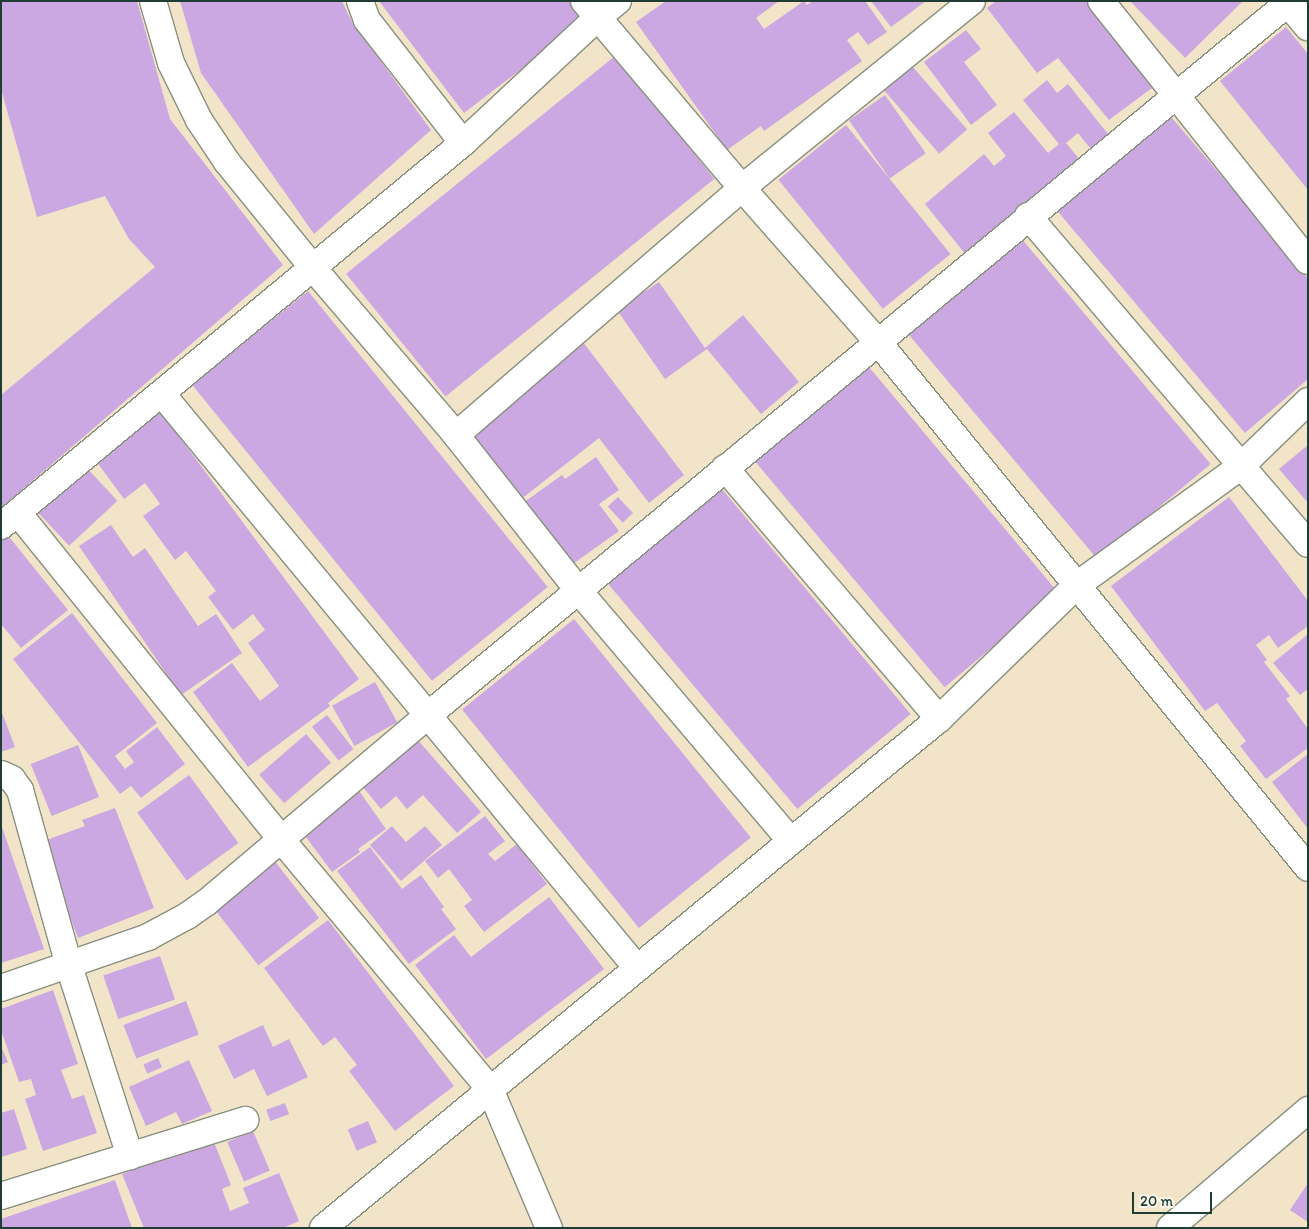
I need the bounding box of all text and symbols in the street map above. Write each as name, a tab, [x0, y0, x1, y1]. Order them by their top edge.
scale bar	[1134, 1182, 1214, 1214]
text: 20 m	[1140, 1192, 1173, 1210]

